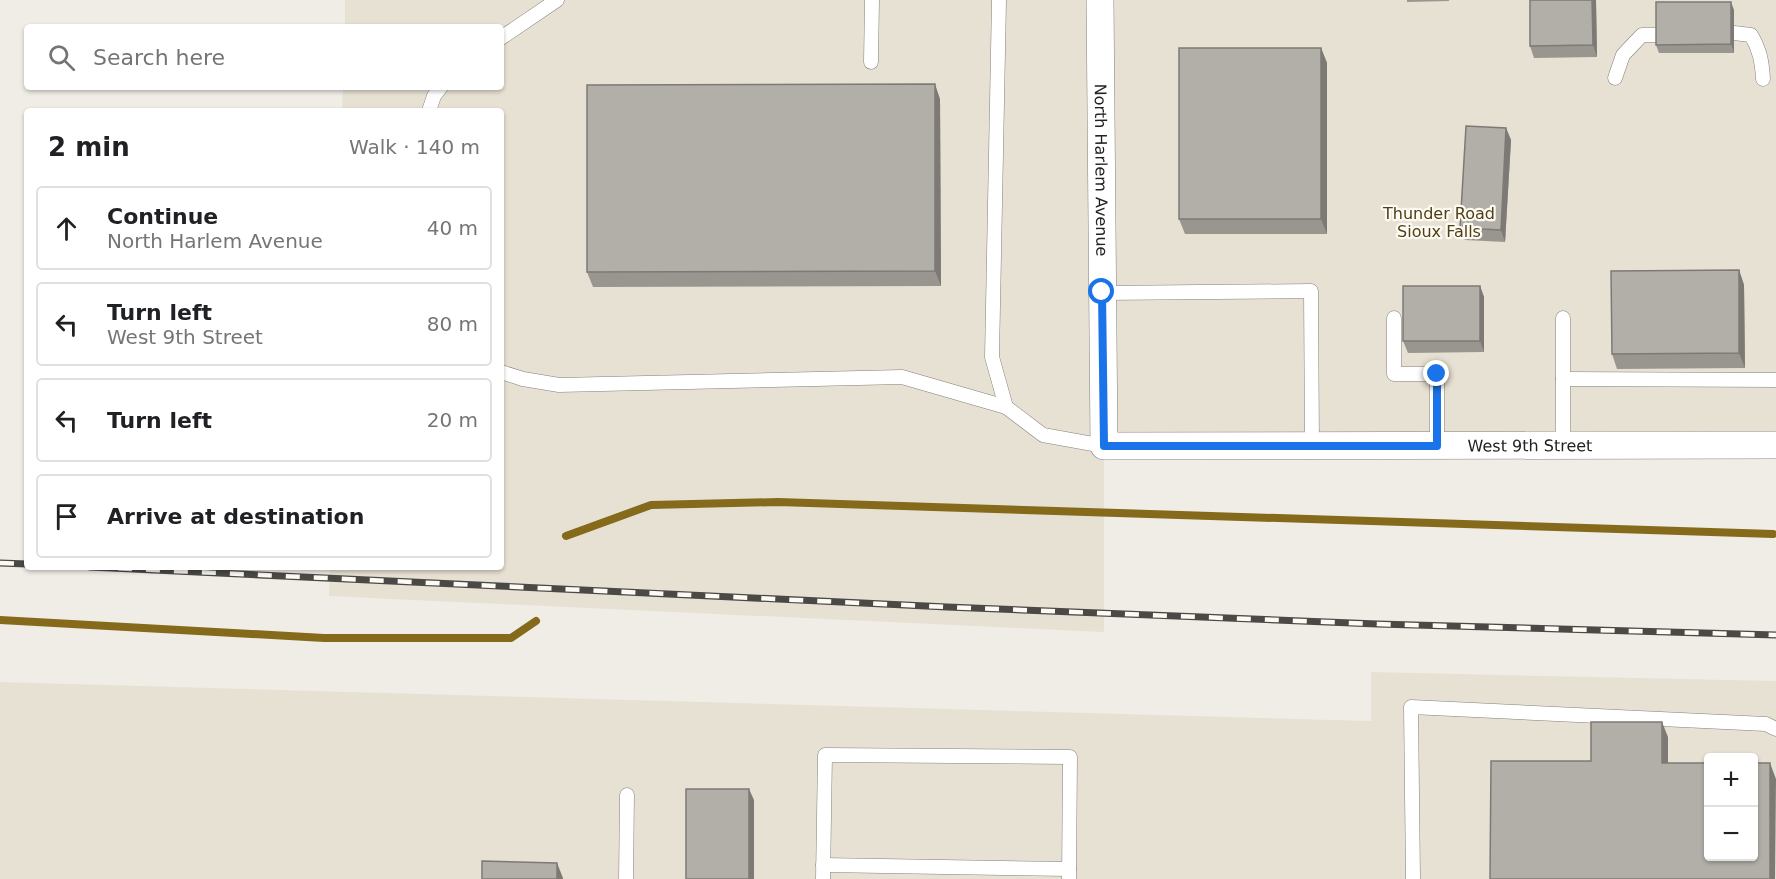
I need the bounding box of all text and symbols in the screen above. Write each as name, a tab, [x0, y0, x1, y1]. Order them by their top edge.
search box	[24, 24, 504, 90]
icon: search	[45, 41, 78, 74]
text: Search here	[93, 45, 225, 70]
street label: North Harlem Avenue	[1091, 84, 1112, 256]
text: 2 min	[48, 132, 130, 162]
text: Walk · 140 m	[349, 135, 480, 159]
text: Continue	[107, 204, 218, 229]
park label: Thunder Road Sioux Falls	[1382, 204, 1495, 241]
icon: ahead	[50, 212, 83, 245]
text: 40 m	[427, 216, 478, 240]
text: North Harlem Avenue	[107, 229, 323, 253]
route start	[1088, 278, 1114, 304]
text: Turn left	[107, 300, 212, 325]
icon: left	[50, 308, 83, 341]
text: 80 m	[427, 312, 478, 336]
text: West 9th Street	[107, 325, 263, 349]
route end	[1423, 360, 1449, 386]
icon: left	[50, 404, 83, 437]
text: Turn left	[107, 408, 212, 433]
text: 20 m	[427, 408, 478, 432]
street label: West 9th Street	[1468, 436, 1592, 455]
icon: arrive	[50, 500, 83, 533]
text: Arrive at destination	[107, 504, 364, 529]
map controls	[1704, 753, 1758, 861]
button: +	[1704, 753, 1758, 807]
button: −	[1704, 807, 1758, 861]

